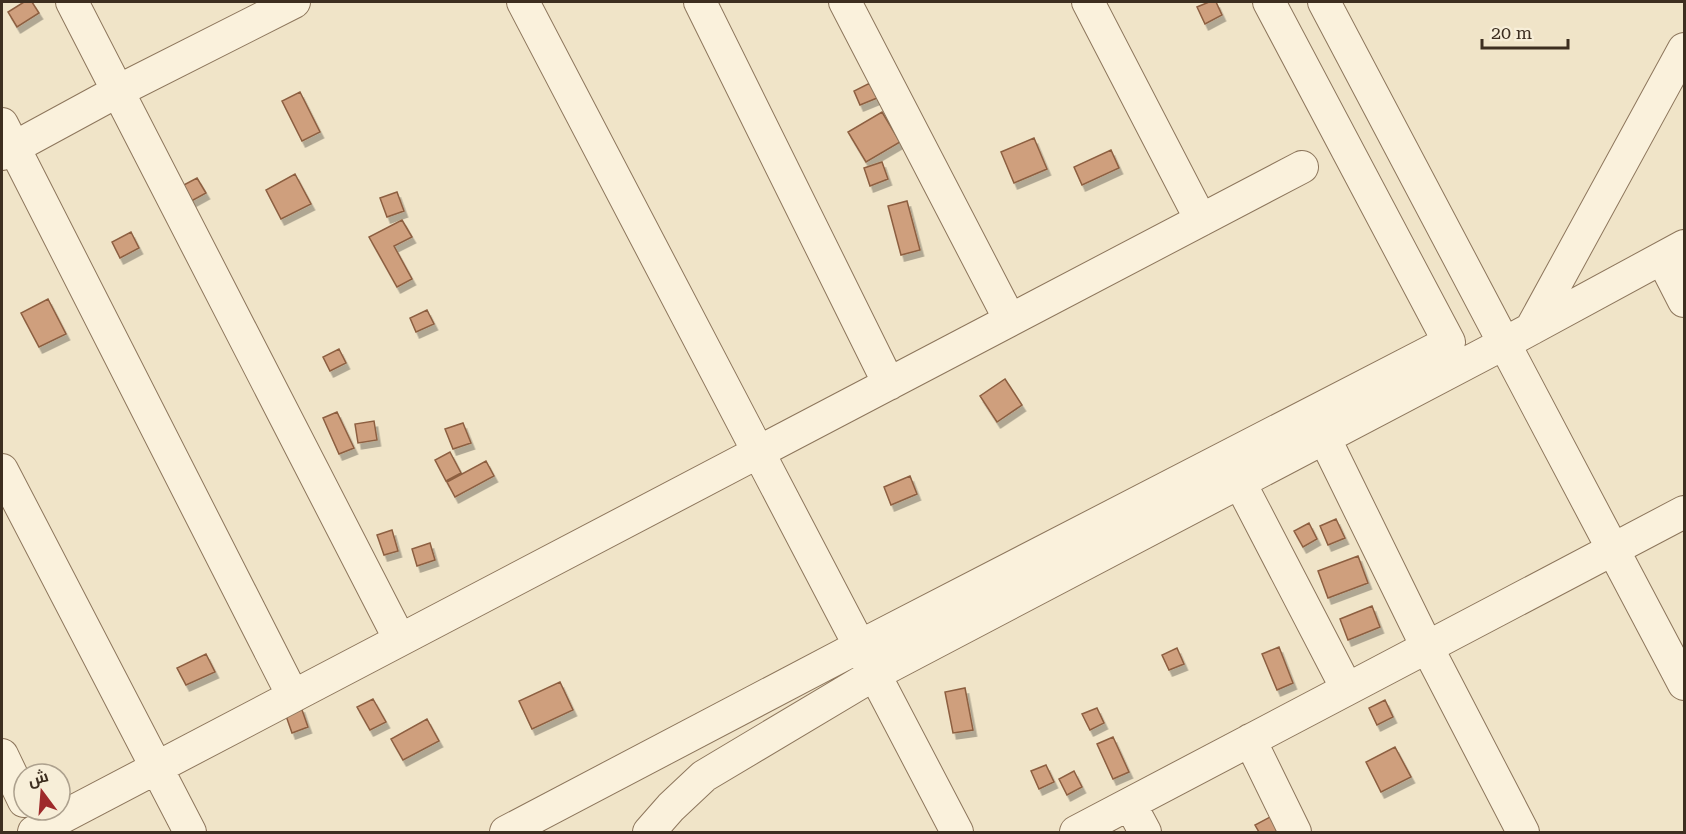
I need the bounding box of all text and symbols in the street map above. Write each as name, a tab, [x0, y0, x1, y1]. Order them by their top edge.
scale bar	[1482, 12, 1568, 50]
text: 20 m	[1491, 22, 1532, 43]
north arrow	[12, 762, 72, 822]
text: ش	[26, 766, 50, 790]

